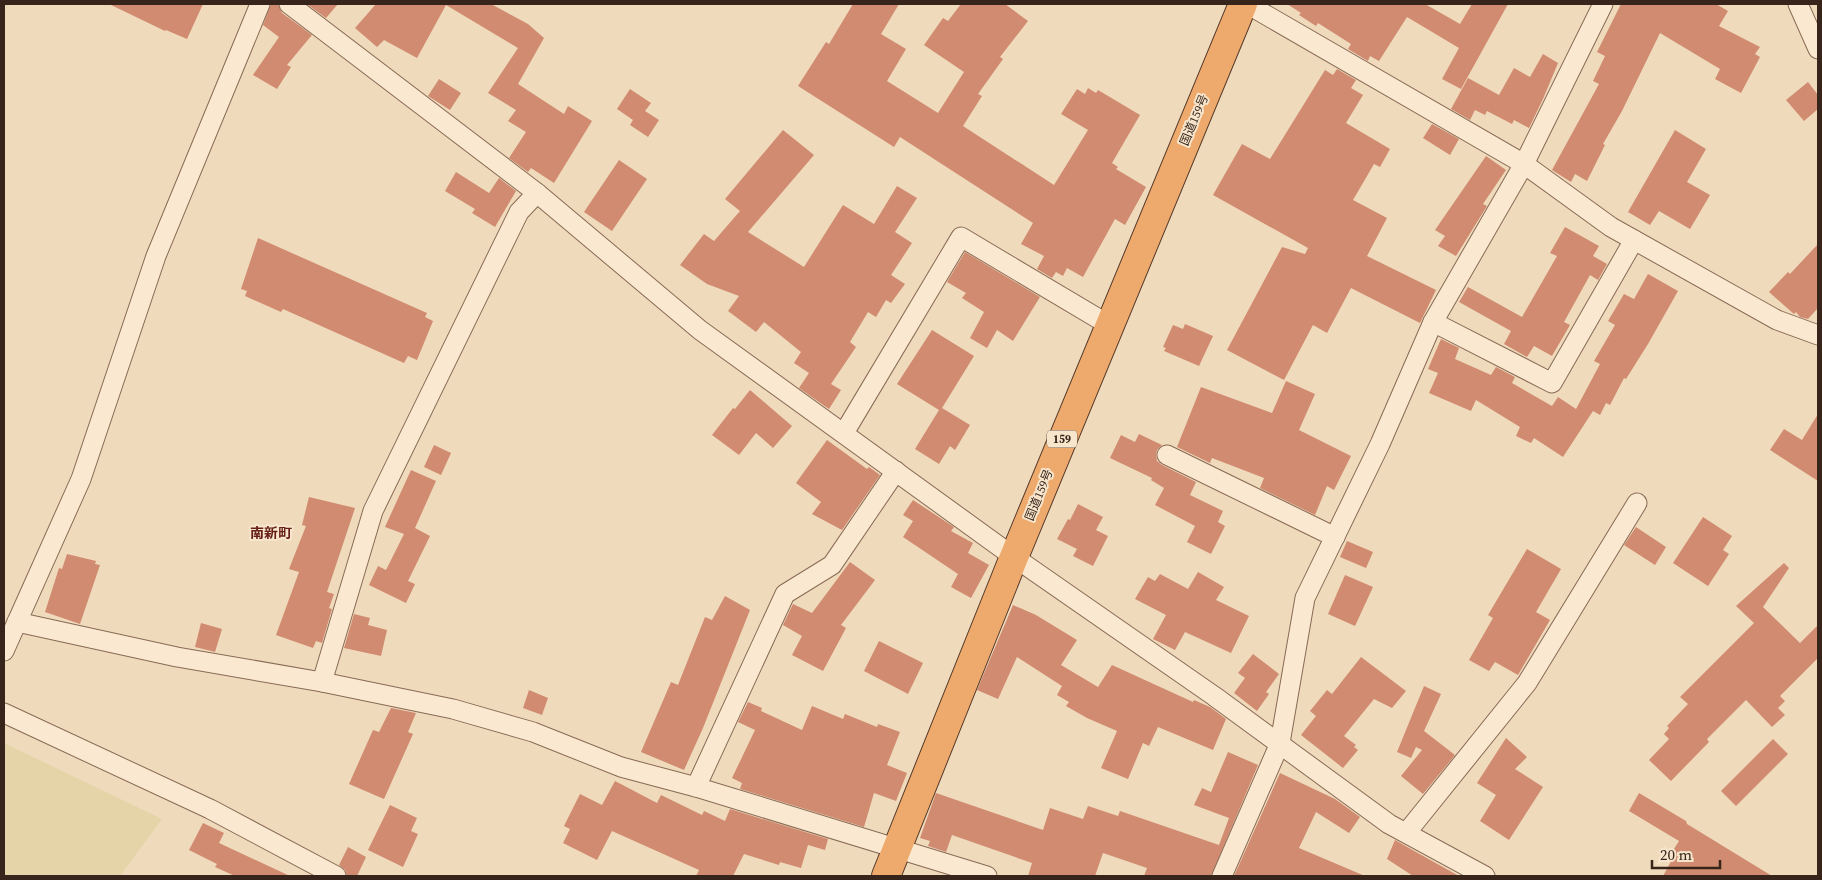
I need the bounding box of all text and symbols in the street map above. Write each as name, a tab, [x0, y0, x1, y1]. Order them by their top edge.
street label: 国道159号	[1176, 92, 1212, 148]
road number: 159	[1047, 430, 1077, 448]
street label: 国道159号	[1021, 467, 1057, 523]
district label: 南新町	[250, 523, 292, 543]
scale bar	[1652, 838, 1720, 870]
text: 20 m	[1660, 844, 1692, 865]

